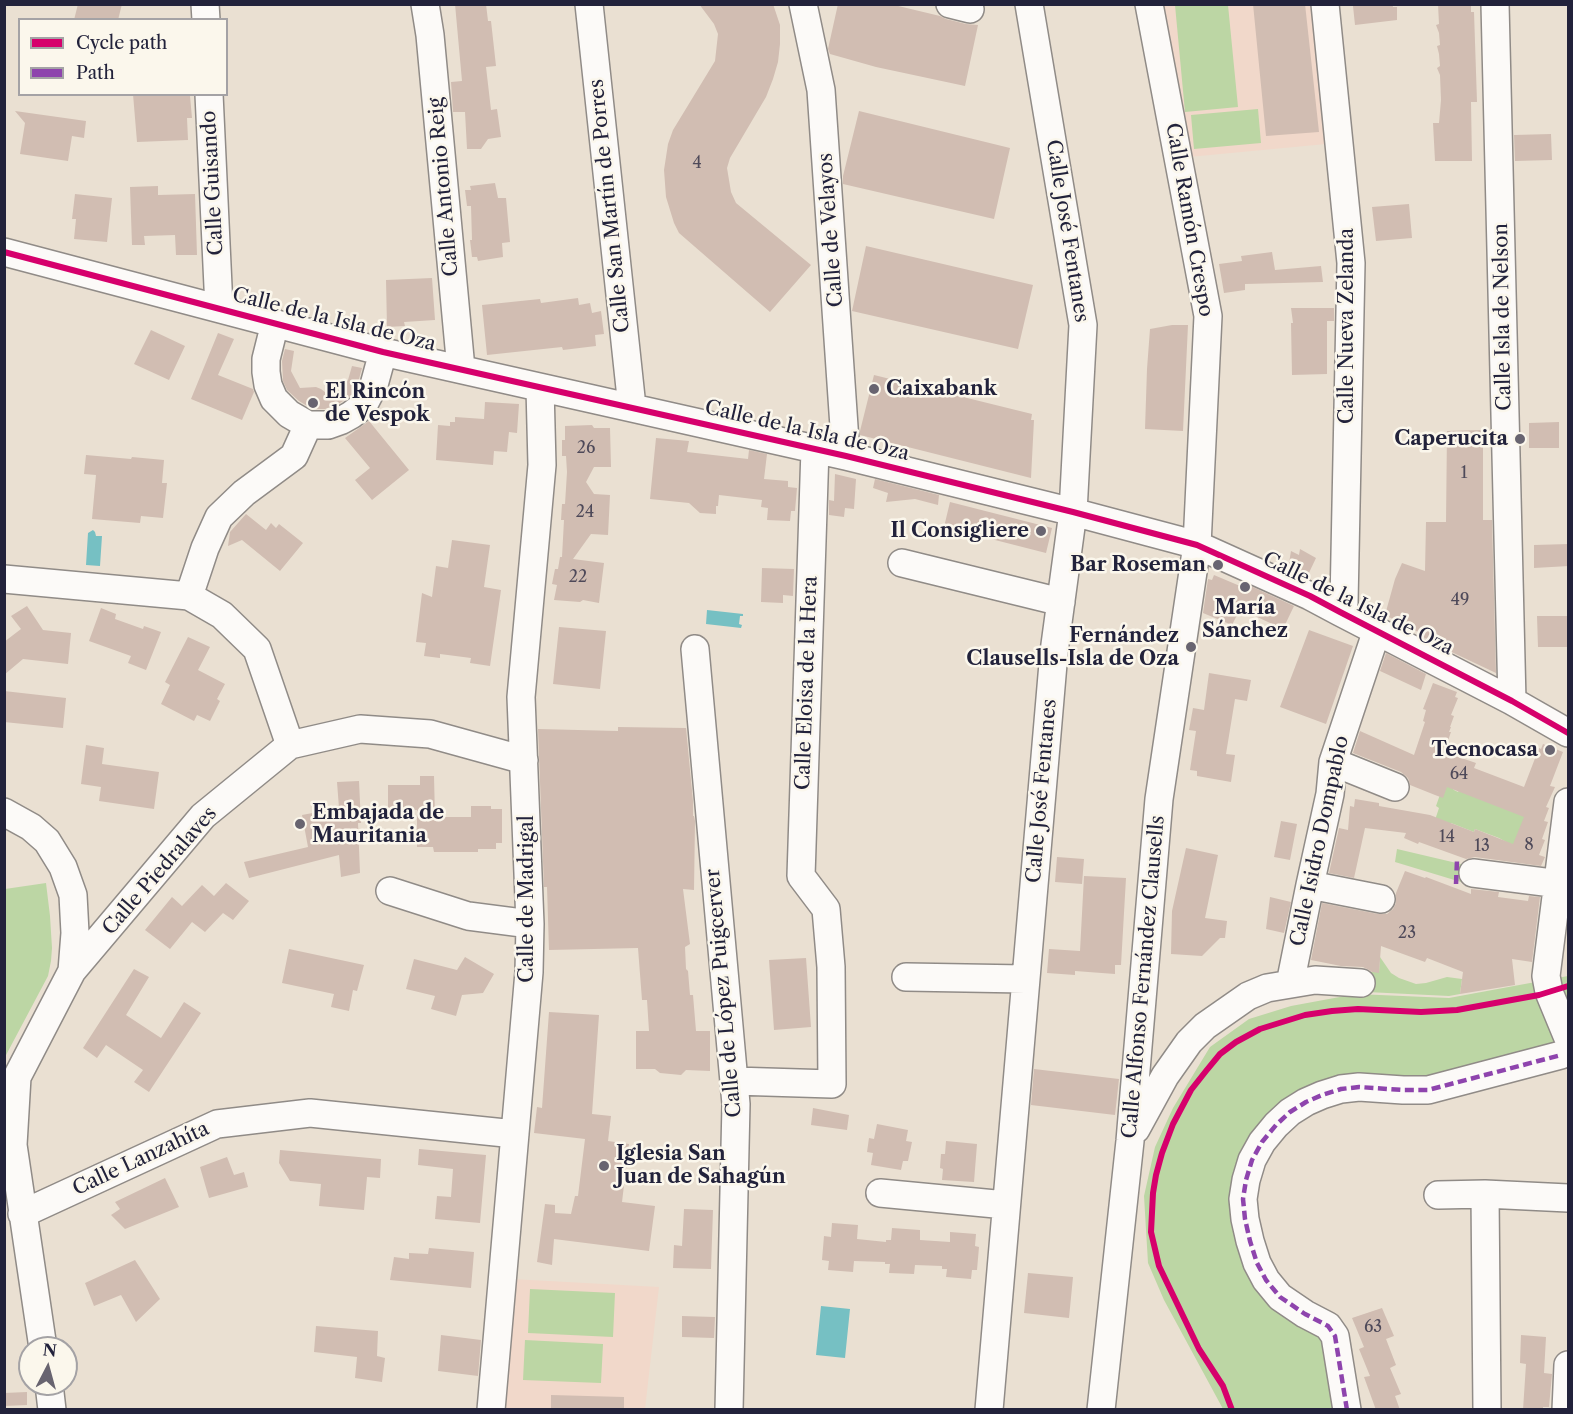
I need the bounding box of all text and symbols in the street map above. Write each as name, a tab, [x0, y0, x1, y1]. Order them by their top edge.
legend	[18, 18, 228, 96]
text: Cycle path	[76, 32, 167, 54]
text: Path	[76, 62, 115, 84]
street label: Calle San Martín de Porres	[585, 78, 635, 334]
street label: Calle Antonio Reig	[424, 96, 464, 278]
street label: Calle Guisando	[197, 110, 229, 256]
street label: Calle Ramón Crespo	[1160, 121, 1218, 319]
street label: Calle José Fentanes	[1041, 138, 1093, 324]
street label: Calle de Velayos	[814, 152, 848, 308]
house number: 4	[692, 153, 702, 173]
street label: Calle Isla de Nelson	[1489, 223, 1517, 411]
street label: Calle Nueva Zelanda	[1335, 228, 1359, 424]
street label: Calle de la Isla de Oza	[230, 283, 438, 357]
place label: Caixabank	[886, 377, 997, 401]
place label: El Rincón de Vespok	[325, 380, 429, 427]
marker: Caixabank	[867, 382, 881, 396]
marker: El Rincón de Vespok	[306, 396, 320, 410]
street label: Calle de la Isla de Oza	[702, 396, 912, 466]
place label: Caperucita	[1394, 427, 1508, 451]
marker: Caperucita	[1513, 432, 1527, 446]
house number: 26	[577, 438, 595, 458]
house number: 1	[1461, 463, 1467, 483]
house number: 24	[576, 502, 594, 522]
place label: Il Consigliere	[890, 519, 1029, 543]
marker: Il Consigliere	[1034, 524, 1048, 538]
street label: Calle de la Isla de Oza	[1259, 547, 1457, 661]
place label: Bar Roseman	[1070, 553, 1206, 577]
marker: Bar Roseman	[1211, 558, 1225, 572]
house number: 22	[569, 567, 587, 587]
street label: Calle Eloisa de la Hera	[791, 575, 823, 791]
marker: María Sánchez	[1238, 580, 1252, 594]
house number: 49	[1451, 590, 1469, 610]
place label: María Sánchez	[1202, 596, 1288, 643]
place label: Fernández Clausells-Isla de Oza	[966, 624, 1179, 671]
marker: Fernández Clausells-Isla de Oza	[1184, 640, 1198, 654]
street label: Calle José Fentanes	[1022, 698, 1062, 884]
street label: Calle Isidro Dompablo	[1286, 733, 1354, 949]
place label: Tecnocasa	[1432, 738, 1538, 762]
marker: Tecnocasa	[1543, 743, 1557, 757]
house number: 64	[1450, 764, 1468, 784]
place label: Embajada de Mauritania	[312, 801, 444, 848]
street label: Calle Piedralaves	[98, 802, 222, 940]
street label: Calle Alfonso Fernández Clausells	[1118, 814, 1170, 1140]
street label: Calle de Madrigal	[515, 815, 539, 983]
marker: Embajada de Mauritania	[293, 817, 307, 831]
house number: 14	[1439, 827, 1455, 847]
house number: 8	[1524, 835, 1534, 855]
house number: 13	[1474, 836, 1490, 856]
street label: Calle de López Puigcerver	[701, 868, 747, 1118]
house number: 23	[1398, 923, 1416, 943]
street label: Calle Lanzahíta	[69, 1117, 213, 1201]
place label: Iglesia San Juan de Sahagún	[616, 1142, 786, 1189]
marker: Iglesia San Juan de Sahagún	[597, 1159, 611, 1173]
house number: 63	[1364, 1317, 1382, 1337]
north arrow	[18, 1336, 78, 1396]
text: N	[42, 1339, 58, 1361]

